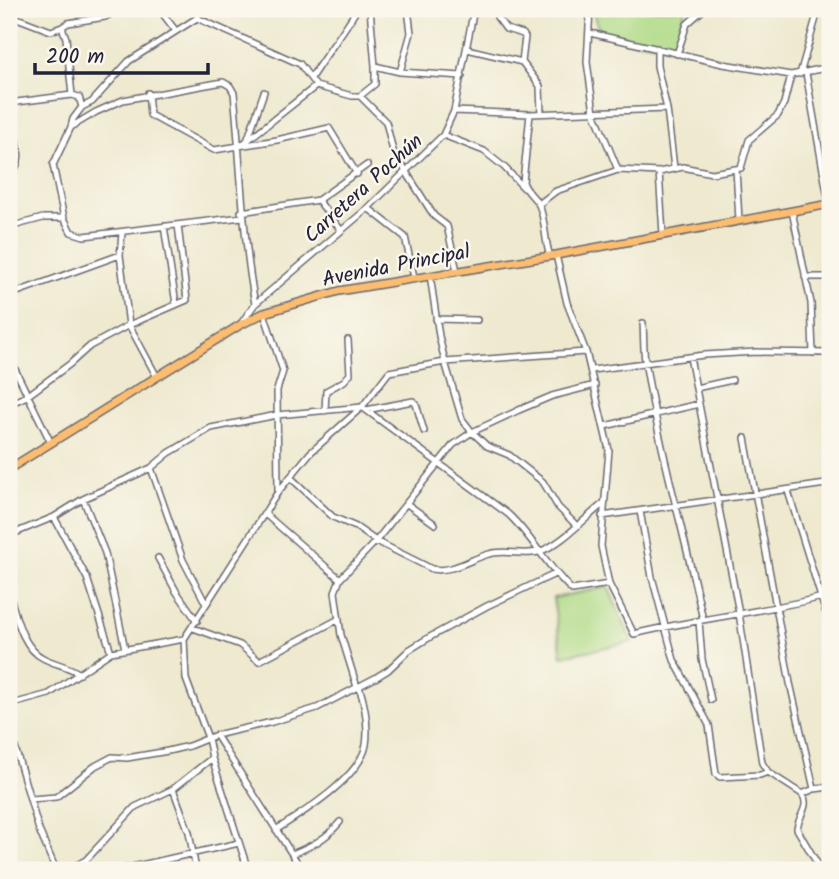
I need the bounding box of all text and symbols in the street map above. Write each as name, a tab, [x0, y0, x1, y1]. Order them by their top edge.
scale bar	[35, 32, 208, 76]
text: 200 m	[46, 41, 104, 74]
street label: Carretera Pochún	[297, 126, 431, 252]
street label: Avenida Principal	[320, 236, 473, 297]

